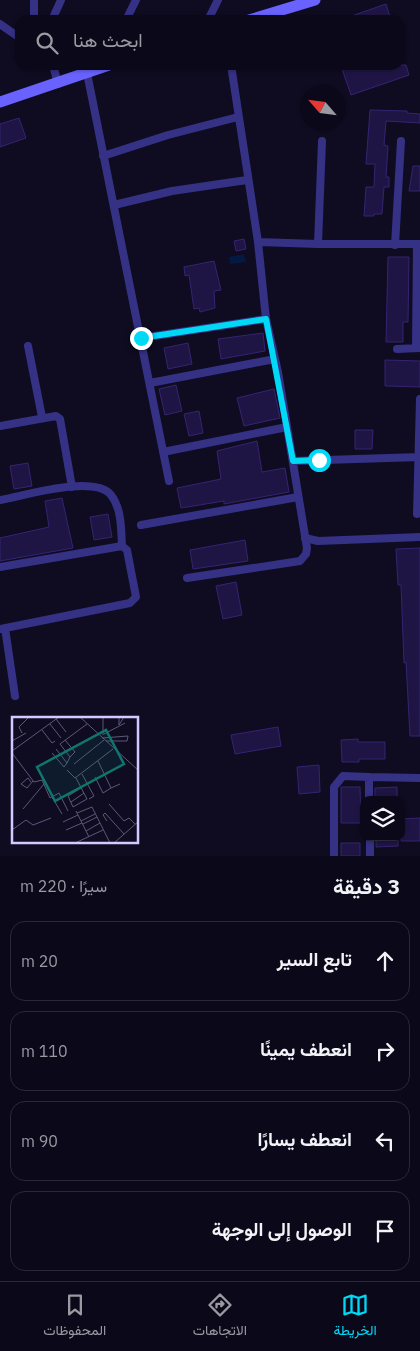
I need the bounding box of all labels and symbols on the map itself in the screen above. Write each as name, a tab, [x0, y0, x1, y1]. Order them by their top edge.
north arrow	[300, 85, 345, 130]
route end	[130, 327, 153, 350]
route start	[308, 449, 331, 472]
inset map	[12, 717, 139, 844]

